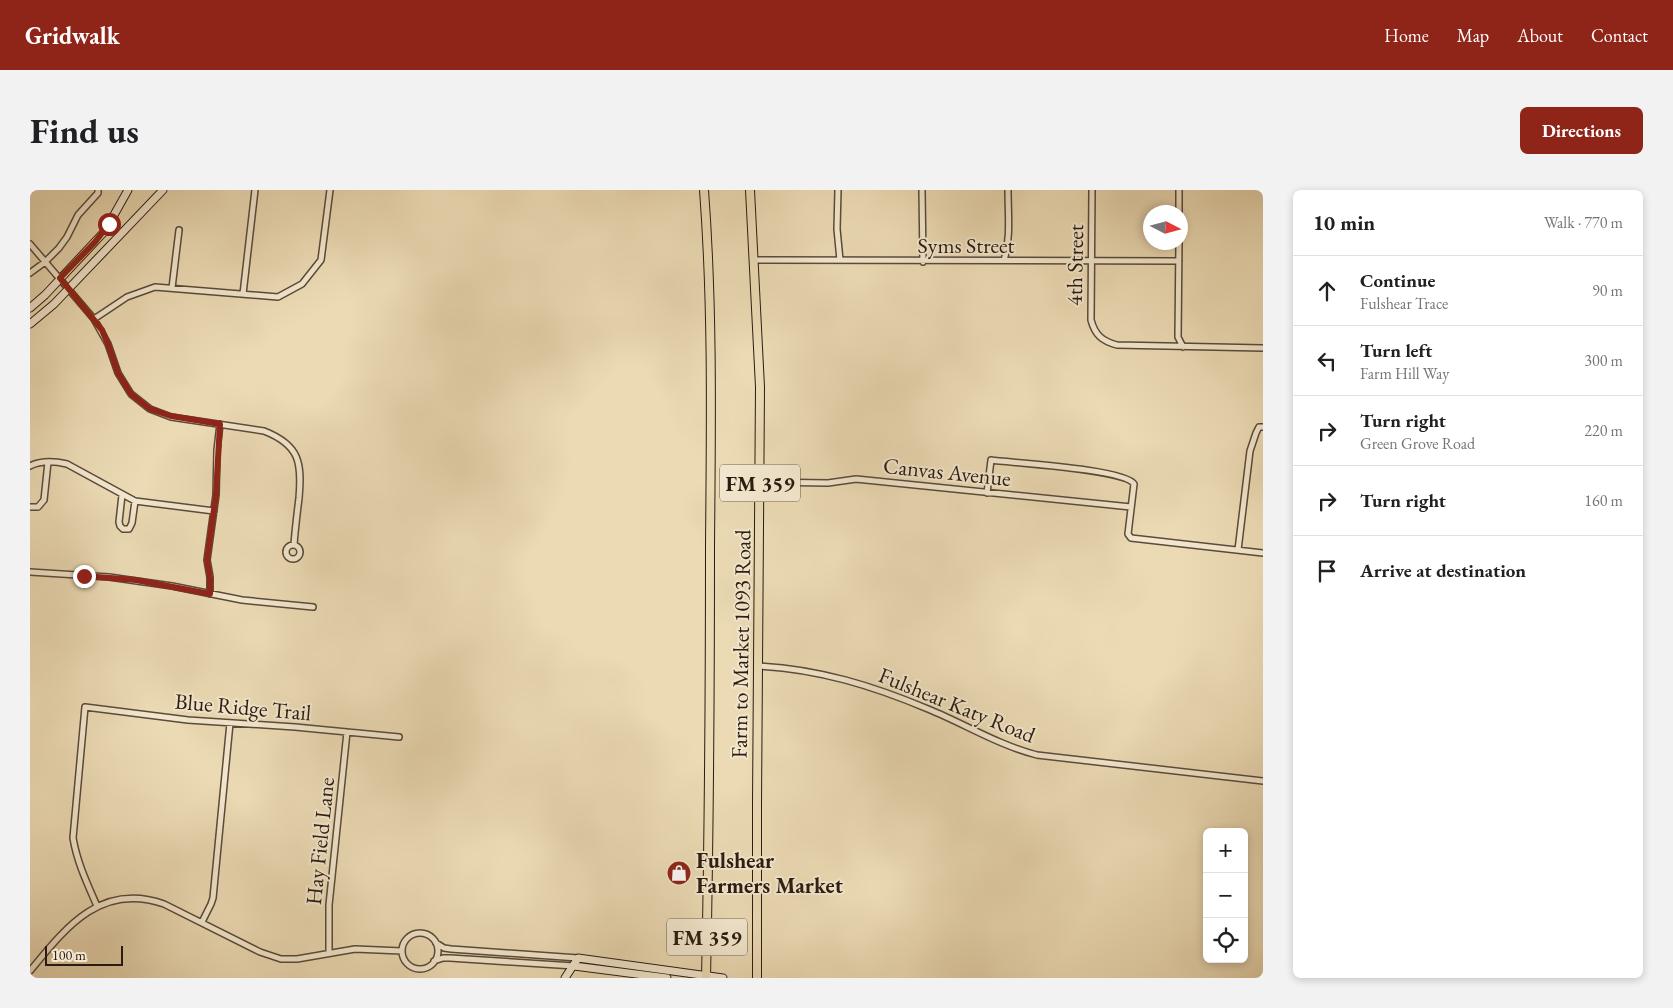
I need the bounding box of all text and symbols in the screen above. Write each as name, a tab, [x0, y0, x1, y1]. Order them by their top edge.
text: Gridwalk	[25, 20, 120, 51]
text: Home	[1384, 24, 1429, 47]
text: Map	[1457, 24, 1489, 47]
text: About	[1517, 24, 1563, 47]
text: Contact	[1591, 24, 1648, 47]
button: Directions	[1520, 107, 1643, 154]
text: Find us	[30, 108, 139, 153]
north arrow	[1143, 205, 1188, 250]
text: 10 min	[1313, 209, 1375, 236]
text: Walk · 770 m	[1544, 212, 1623, 233]
route start	[98, 213, 121, 236]
street label: 4th Street	[1060, 224, 1090, 306]
street label: Syms Street	[918, 231, 1015, 260]
text: Continue	[1360, 268, 1435, 293]
icon: ahead	[1313, 277, 1341, 305]
text: 90 m	[1592, 280, 1623, 301]
text: Fulshear Trace	[1360, 293, 1448, 314]
text: Turn left	[1360, 338, 1432, 363]
icon: left	[1313, 347, 1341, 375]
text: 300 m	[1584, 350, 1623, 371]
text: Farm Hill Way	[1360, 363, 1449, 384]
text: Turn right	[1360, 408, 1446, 433]
icon: right	[1313, 417, 1341, 445]
text: 220 m	[1584, 420, 1623, 441]
text: Green Grove Road	[1360, 433, 1475, 454]
street label: Canvas Avenue	[882, 451, 1013, 493]
road number: FM 359	[720, 464, 800, 502]
icon: right	[1313, 487, 1341, 515]
text: Turn right	[1360, 488, 1446, 513]
text: 160 m	[1584, 490, 1623, 511]
street label: Farm to Market 1093 Road	[725, 528, 758, 759]
icon: arrive	[1313, 557, 1341, 585]
text: Arrive at destination	[1360, 558, 1526, 583]
route end	[73, 565, 96, 588]
street label: Fulshear Katy Road	[874, 660, 1040, 750]
street label: Blue Ridge Trail	[174, 687, 312, 727]
street label: Hay Field Lane	[299, 775, 341, 906]
map controls	[1203, 828, 1248, 963]
button: +	[1203, 828, 1248, 873]
place label: Fulshear Farmers Market	[696, 846, 844, 900]
shop icon: Fulshear Farmers Market	[666, 860, 692, 886]
button: −	[1203, 873, 1248, 918]
button: locate	[1203, 918, 1248, 963]
road number: FM 359	[667, 919, 747, 956]
scale bar	[45, 943, 122, 966]
text: 100 m	[52, 946, 86, 964]

